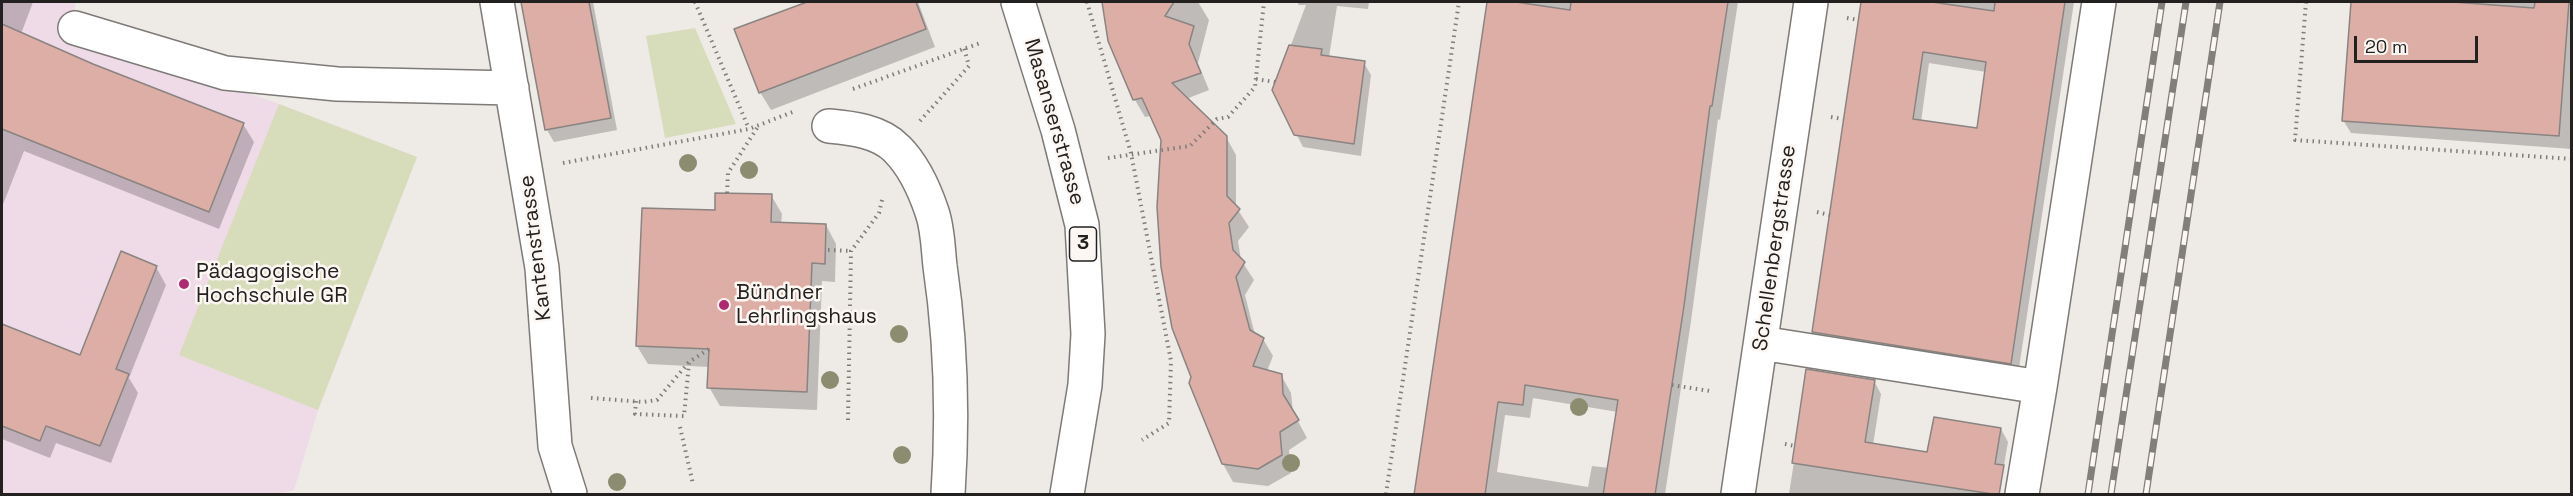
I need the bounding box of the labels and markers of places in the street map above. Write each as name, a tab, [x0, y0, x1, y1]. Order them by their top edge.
place label: Pädagogische Hochschule GR	[196, 259, 347, 309]
marker: Pädagogische Hochschule GR	[177, 277, 191, 291]
place label: Bündner Lehrlingshaus	[736, 280, 877, 330]
marker: Bündner Lehrlingshaus	[717, 298, 731, 312]

